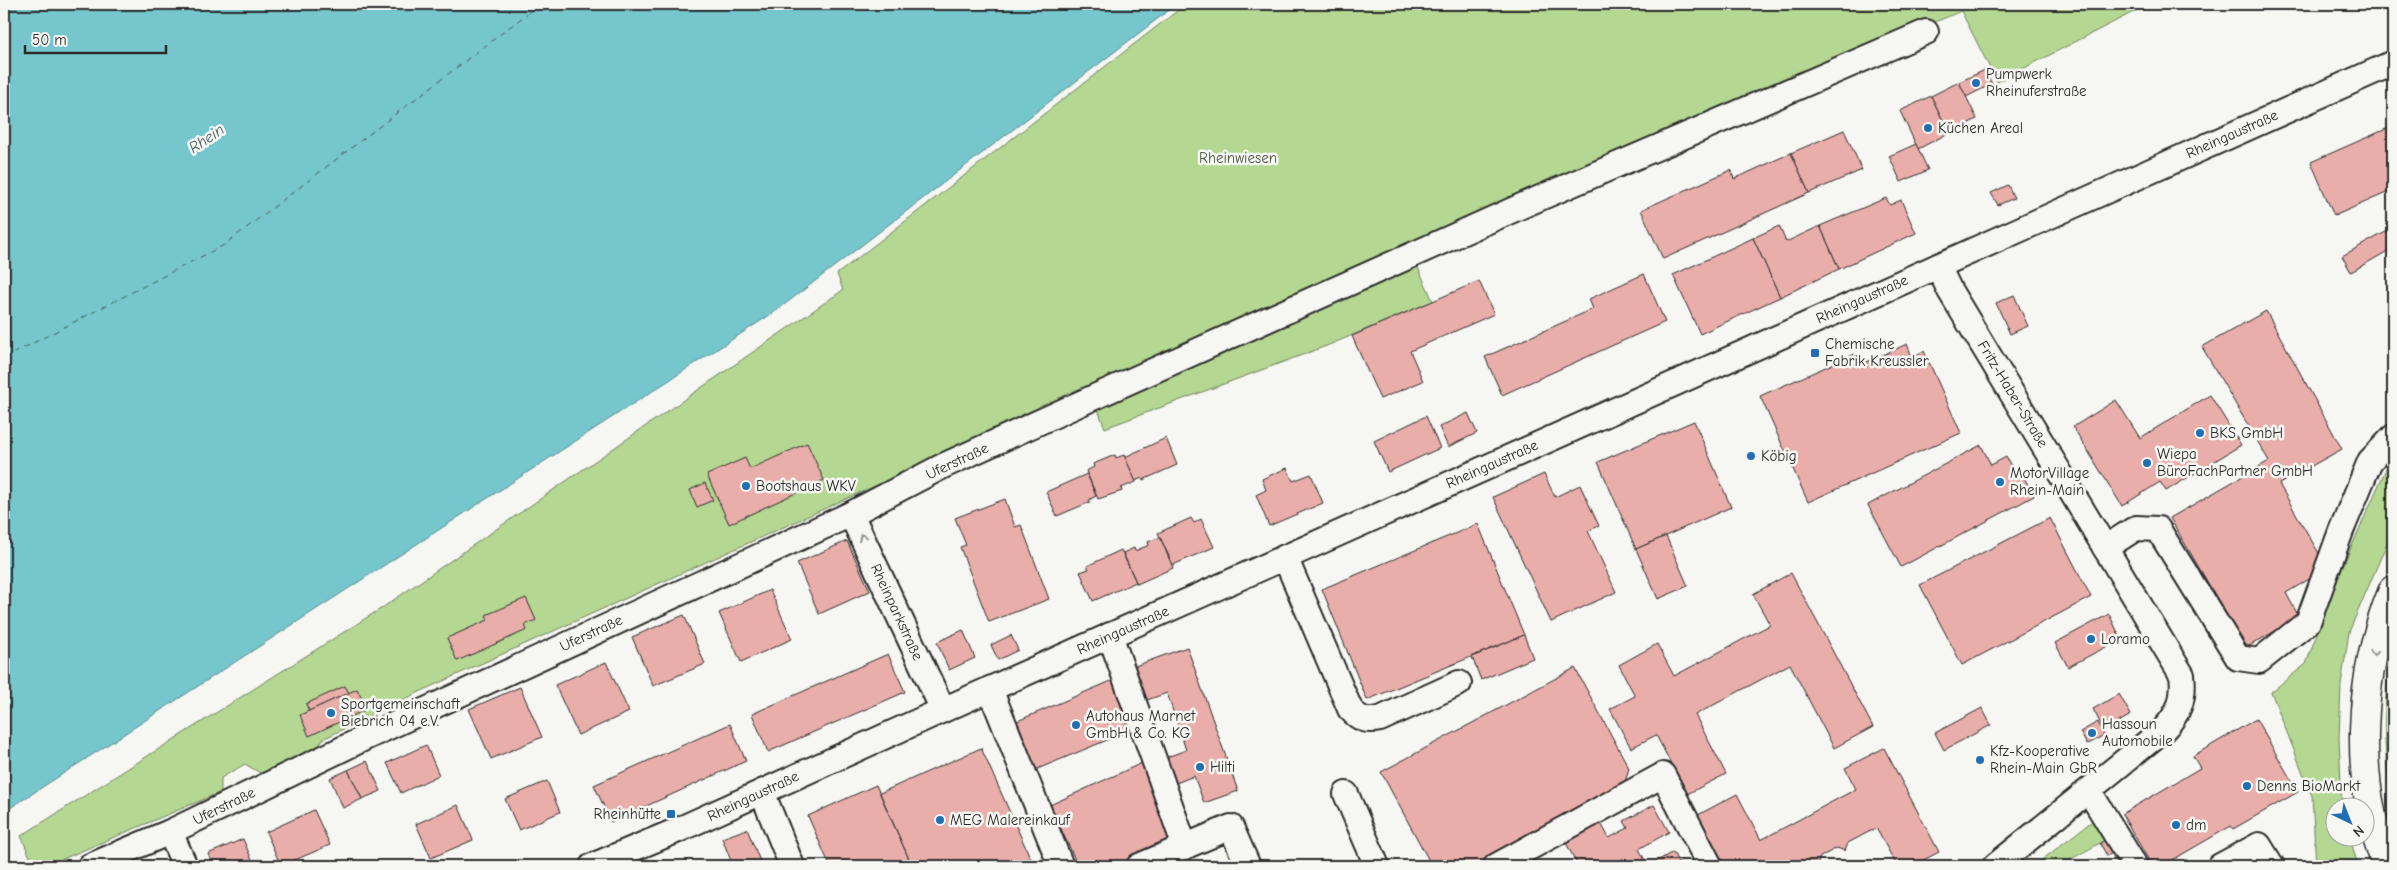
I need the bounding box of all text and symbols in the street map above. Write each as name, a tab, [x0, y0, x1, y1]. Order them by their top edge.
scale bar	[25, 22, 166, 54]
text: 50 m	[32, 31, 67, 49]
place label: Pumpwerk Rheinuferstraße	[1986, 65, 2087, 100]
marker: Pumpwerk Rheinuferstraße	[1970, 77, 1982, 89]
street label: Rheingaustraße	[2183, 105, 2281, 162]
place label: Küchen Areal	[1938, 119, 2023, 137]
water label: Rhein	[185, 120, 228, 157]
marker: Küchen Areal	[1922, 122, 1934, 134]
park label: Rheinwiesen	[1199, 149, 1277, 167]
street label: Rheingaustraße	[1813, 270, 1911, 327]
place label: Chemische Fabrik Kreussler	[1825, 335, 1929, 370]
street label: Fritz-Haber-Straße	[1974, 337, 2052, 451]
marker: Chemische Fabrik Kreussler	[1809, 347, 1821, 359]
place label: BKS GmbH	[2210, 424, 2283, 442]
marker: BKS GmbH	[2194, 427, 2206, 439]
street label: Rheingaustraße	[1443, 435, 1541, 492]
street label: Uferstraße	[923, 438, 992, 483]
place label: Wiepa BüroFachPartner GmbH	[2157, 445, 2313, 480]
place label: Köbig	[1761, 447, 1797, 465]
marker: Köbig	[1745, 450, 1757, 462]
marker: Wiepa BüroFachPartner GmbH	[2141, 457, 2153, 469]
place label: MotorVillage Rhein-Main	[2010, 464, 2090, 499]
marker: MotorVillage Rhein-Main	[1994, 476, 2006, 488]
place label: Bootshaus WKV	[756, 477, 856, 495]
marker: Bootshaus WKV	[740, 480, 752, 492]
one-way arrow	[858, 533, 868, 542]
street label: Rheinparkstraße	[867, 561, 927, 664]
street label: Rheingaustraße	[1074, 601, 1172, 658]
street label: Uferstraße	[557, 610, 626, 655]
place label: Loramo	[2101, 630, 2150, 648]
marker: Loramo	[2085, 633, 2097, 645]
one-way arrow	[2369, 649, 2379, 658]
place label: Sportgemeinschaft Biebrich 04 e.V.	[341, 695, 460, 730]
marker: Sportgemeinschaft Biebrich 04 e.V.	[325, 707, 337, 719]
place label: Autohaus Marnet GmbH & Co. KG	[1086, 707, 1196, 742]
place label: Hassoun Automobile	[2102, 715, 2173, 750]
marker: Autohaus Marnet GmbH & Co. KG	[1070, 719, 1082, 731]
marker: Hassoun Automobile	[2086, 727, 2098, 739]
place label: Kfz-Kooperative Rhein-Main GbR	[1990, 742, 2097, 777]
marker: Kfz-Kooperative Rhein-Main GbR	[1974, 754, 1986, 766]
place label: Hilti	[1210, 758, 1235, 776]
marker: Hilti	[1194, 761, 1206, 773]
street label: Rheingaustraße	[704, 767, 802, 825]
place label: Denns BioMarkt	[2257, 777, 2361, 795]
marker: Denns BioMarkt	[2241, 780, 2253, 792]
street label: Uferstraße	[190, 783, 259, 829]
north arrow	[2324, 798, 2374, 848]
place label: Rheinhütte	[593, 805, 661, 823]
marker: Rheinhütte	[665, 808, 677, 820]
place label: MEG Malereinkauf	[950, 811, 1071, 829]
marker: MEG Malereinkauf	[934, 814, 946, 826]
place label: dm	[2186, 816, 2206, 834]
marker: dm	[2170, 819, 2182, 831]
text: N	[2349, 822, 2368, 840]

